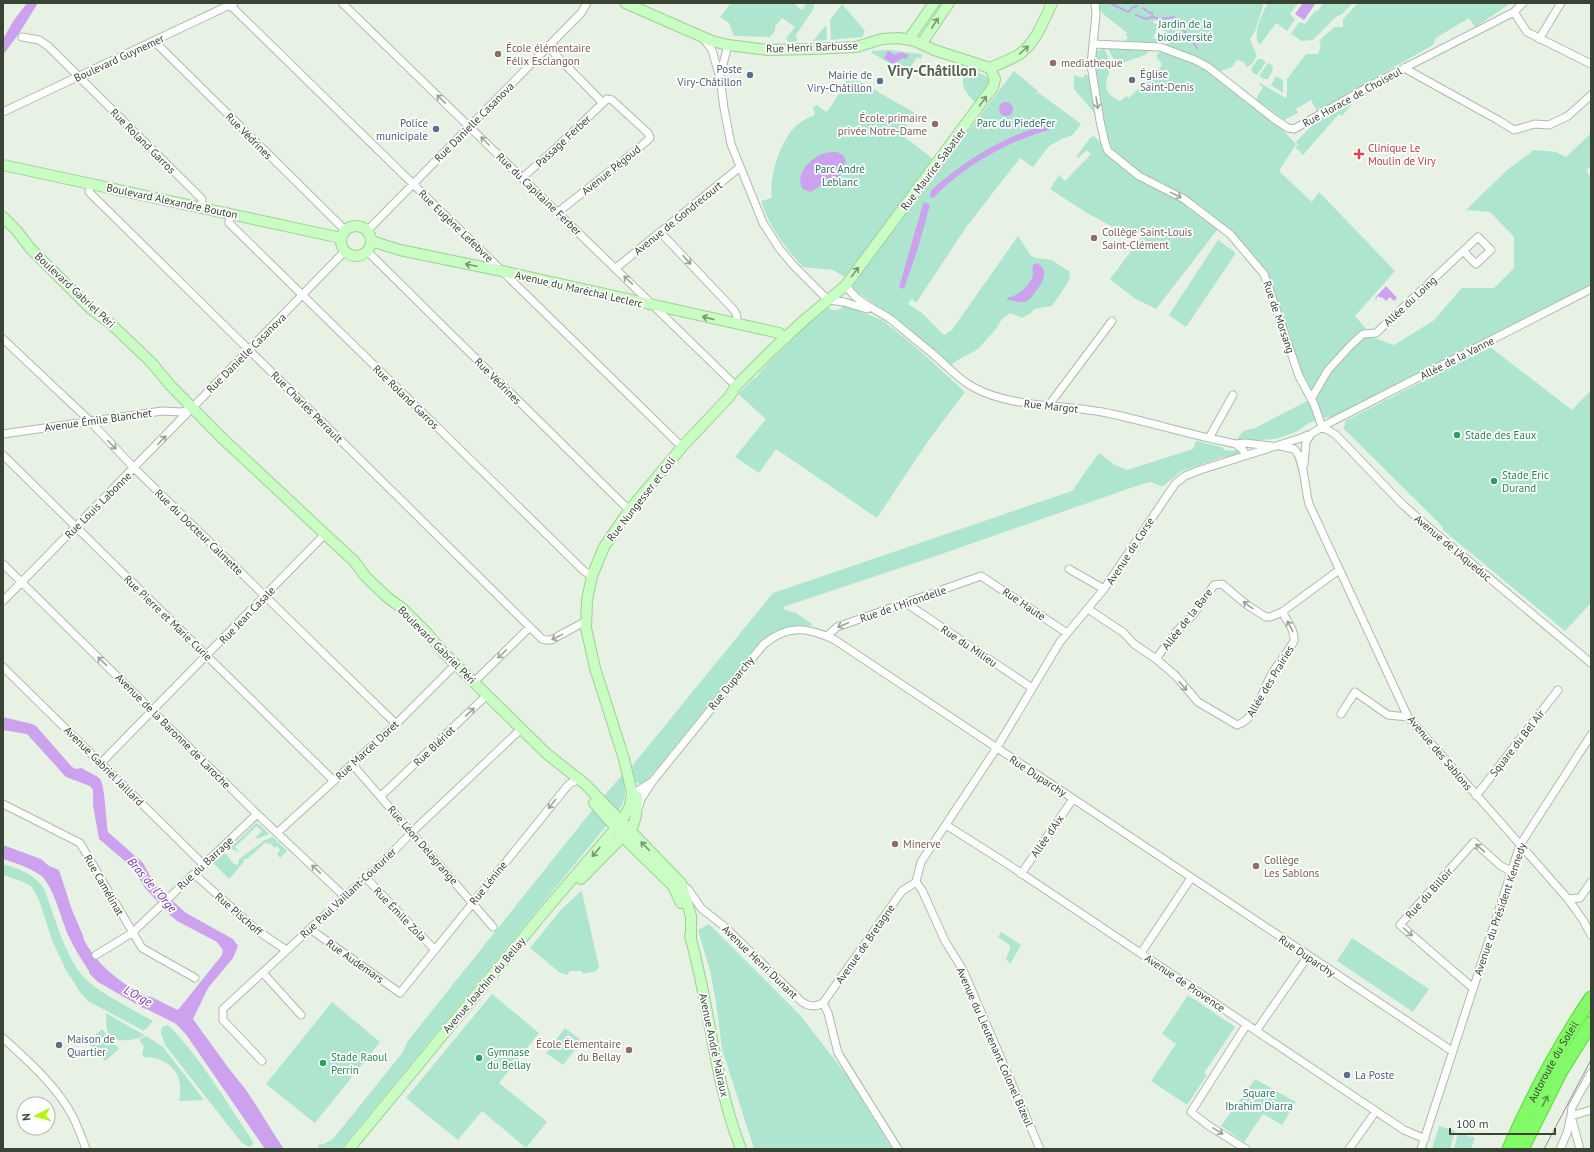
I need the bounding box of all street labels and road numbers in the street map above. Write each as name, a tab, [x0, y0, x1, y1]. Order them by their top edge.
street label: Boulevard Guynemer	[72, 31, 167, 85]
street label: Rue Henri Barbusse	[766, 38, 859, 56]
street label: Rue Horace de Choiseul	[1300, 63, 1405, 130]
street label: Rue Danielle Casanova	[431, 79, 517, 165]
street label: Rue Roland Garros	[107, 105, 179, 177]
street label: Rue Védrines	[223, 110, 276, 163]
street label: Passage Ferber	[532, 112, 594, 170]
street label: Rue Maurice Sabatier	[897, 125, 969, 213]
street label: Avenue Pégoud	[579, 142, 644, 198]
street label: Rue du Capitaine Ferber	[493, 150, 585, 238]
street label: Avenue de Gondrecourt	[631, 178, 725, 258]
street label: Boulevard Alexandre Bouton	[105, 180, 239, 222]
street label: Rue Eugène Lefebvre	[416, 187, 497, 266]
street label: Boulevard Gabriel Péri	[32, 249, 118, 331]
street label: Avenue du Maréchal Leclerc	[514, 267, 644, 311]
street label: Allée du Loing	[1381, 273, 1439, 329]
street label: Rue de Morsang	[1260, 279, 1298, 355]
street label: Rue Danielle Casanova	[203, 310, 289, 396]
street label: Allée de la Vanne	[1418, 333, 1497, 383]
street label: Rue Védrines	[472, 355, 525, 408]
street label: Rue Roland Garros	[370, 362, 442, 432]
street label: Rue Charles Perrault	[268, 368, 346, 446]
street label: Rue Margot	[1023, 396, 1079, 416]
street label: Avenue Émile Blanchet	[43, 406, 153, 434]
street label: Rue Nungesser et Coli	[604, 454, 678, 544]
street label: Rue Louis Labonne	[62, 468, 135, 541]
street label: Rue du Docteur Calmette	[152, 486, 247, 578]
street label: Avenue de l'Aqueduc	[1412, 512, 1494, 584]
street label: Avenue de Corse	[1103, 514, 1157, 587]
street label: Rue Pierre et Marie Curie	[121, 572, 215, 664]
street label: Rue Jean Casale	[216, 583, 278, 647]
street label: Rue de l'Hirondelle	[858, 583, 948, 625]
street label: Rue Haute	[1000, 585, 1049, 624]
street label: Allée de la Bare	[1159, 585, 1216, 653]
street label: Boulevard Gabriel Péri	[395, 603, 479, 687]
street label: Rue du Milieu	[938, 622, 1000, 670]
street label: Allée des Prairies	[1243, 642, 1297, 719]
street label: Rue Duparchy	[705, 653, 758, 713]
street label: Avenue de la Baronne de Laroche	[113, 671, 234, 792]
street label: Square du Bel Air	[1487, 707, 1548, 779]
street label: Avenue des Sablons	[1405, 713, 1476, 794]
street label: Rue Marcel Doret	[332, 717, 402, 783]
street label: Avenue Gabriel Jaillard	[61, 723, 147, 809]
street label: Rue Blériot	[410, 723, 458, 769]
street label: Rue Duparchy	[1007, 752, 1070, 800]
street label: Rue Léon Delagrange	[385, 803, 461, 888]
street label: Allée d'Aix	[1027, 812, 1067, 860]
street label: Rue du Barrage	[174, 833, 236, 893]
street label: Avenue du Président Kennedy	[1471, 840, 1530, 977]
street label: Rue Paul Vaillant-Couturier	[297, 845, 399, 941]
street label: Rue Camélinat	[81, 852, 127, 918]
street label: Rue Lénine	[466, 858, 510, 908]
street label: Rue du Billoir	[1402, 864, 1456, 921]
street label: Rue Émile Zola	[371, 884, 429, 944]
street label: Rue Pischoff	[212, 890, 266, 939]
street label: Avenue de Bretagne	[832, 901, 898, 987]
street label: Avenue Henri Dunant	[719, 922, 801, 1002]
street label: Rue Duparchy	[1276, 932, 1339, 981]
street label: Avenue Joachim du Bellay	[440, 933, 529, 1036]
street label: Rue Audemars	[323, 936, 387, 986]
street label: Avenue de Provence	[1142, 951, 1228, 1015]
street label: Avenue du Lieutenant Colonel Bizeul	[953, 965, 1037, 1130]
street label: Avenue André Malraux	[696, 992, 732, 1098]
street label: Autoroute du Soleil	[1525, 1018, 1582, 1105]

